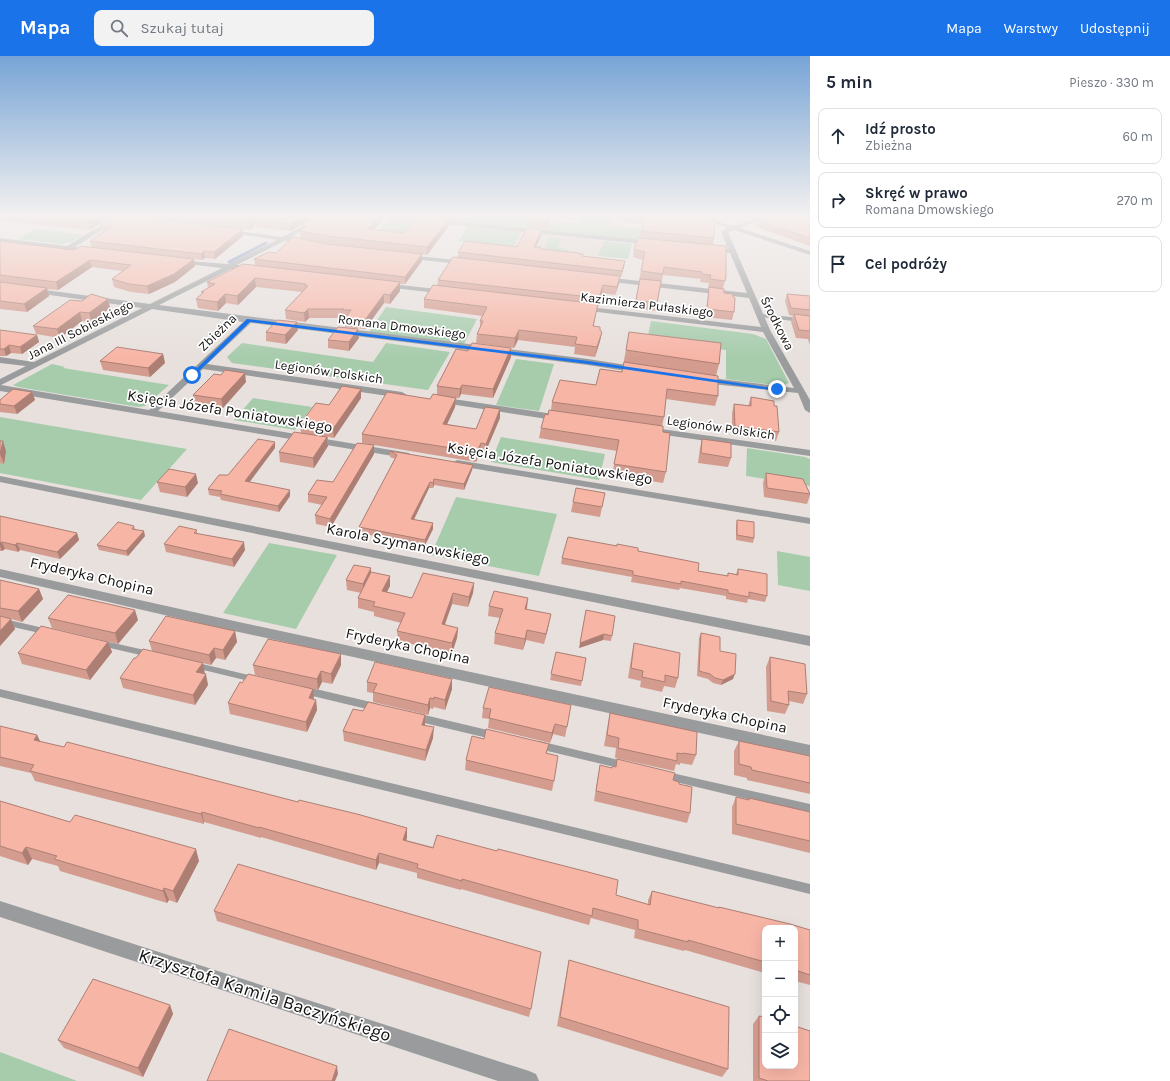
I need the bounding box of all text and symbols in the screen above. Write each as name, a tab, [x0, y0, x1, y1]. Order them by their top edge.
search box	[94, 10, 374, 46]
text: Mapa	[20, 17, 70, 39]
icon: search	[108, 17, 130, 39]
text: Szukaj tutaj	[140, 19, 224, 37]
text: Mapa	[946, 20, 982, 37]
text: Warstwy	[1004, 20, 1058, 37]
text: Udostępnij	[1080, 20, 1150, 37]
text: 5 min	[826, 72, 873, 92]
text: Pieszo · 330 m	[1069, 75, 1154, 90]
text: Idź prosto	[865, 120, 936, 138]
icon: ahead	[827, 125, 849, 147]
text: 60 m	[1123, 129, 1153, 144]
text: Zbieżna	[865, 138, 912, 153]
text: Skręć w prawo	[865, 184, 968, 202]
icon: right	[827, 189, 849, 211]
text: 270 m	[1116, 193, 1153, 208]
text: Romana Dmowskiego	[865, 202, 994, 217]
icon: arrive	[827, 253, 849, 275]
text: Cel podróży	[865, 255, 947, 273]
street label: Kazimierza Pułaskiego	[580, 289, 714, 320]
street label: Środkowa	[758, 293, 798, 353]
street label: Jana III Sobieskiego	[25, 296, 136, 363]
street label: Zbieżna	[195, 311, 240, 354]
street label: Romana Dmowskiego	[337, 311, 467, 342]
street label: Legionów Polskich	[274, 356, 384, 387]
route start	[183, 366, 201, 384]
route end	[768, 380, 786, 398]
street label: Księcia Józefa Poniatowskiego	[126, 386, 334, 436]
street label: Legionów Polskich	[666, 412, 776, 443]
street label: Księcia Józefa Poniatowskiego	[446, 438, 654, 488]
street label: Karola Szymanowskiego	[325, 519, 491, 569]
street label: Fryderyka Chopina	[28, 553, 156, 599]
street label: Fryderyka Chopina	[344, 624, 472, 668]
street label: Fryderyka Chopina	[661, 693, 789, 737]
map controls	[762, 925, 798, 1069]
button: +	[762, 925, 798, 961]
street label: Krzysztofa Kamila Baczyńskiego	[136, 944, 394, 1046]
button: −	[762, 961, 798, 997]
button: locate	[762, 997, 798, 1033]
button: layers	[762, 1033, 798, 1069]

